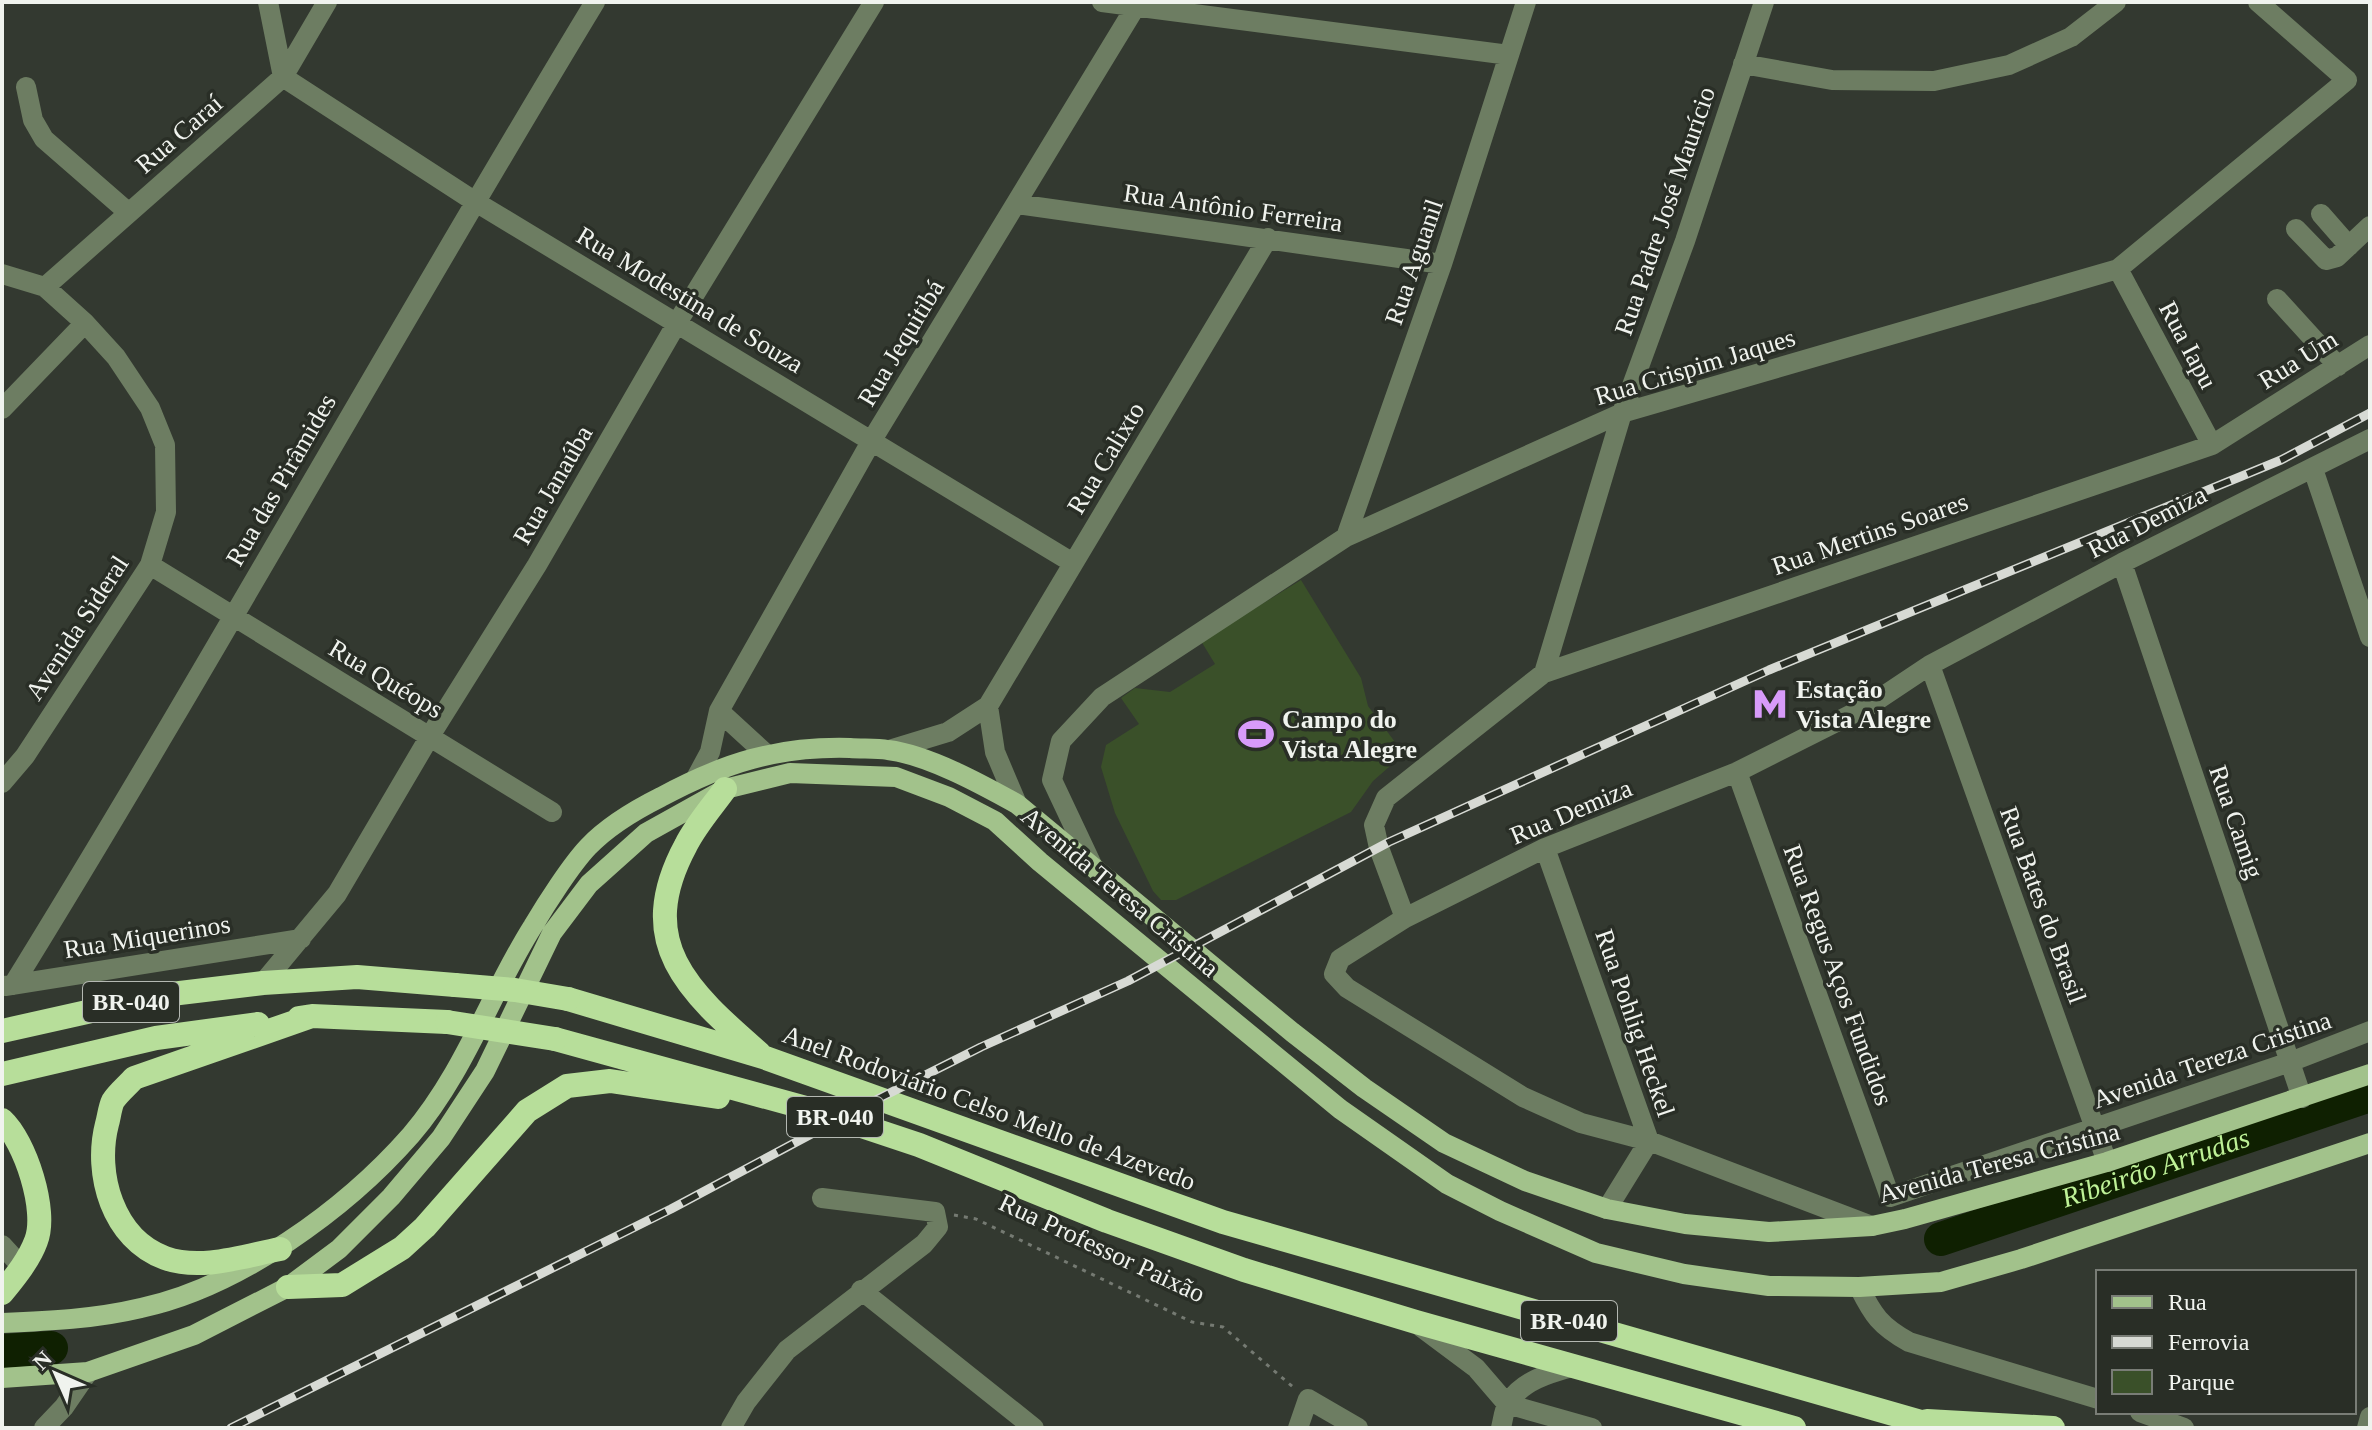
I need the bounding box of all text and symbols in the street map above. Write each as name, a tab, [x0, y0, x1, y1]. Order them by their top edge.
street label: Rua Padre José Maurício	[1609, 83, 1721, 339]
street label: Rua Caraí	[130, 89, 228, 179]
street label: Rua Antônio Ferreira	[1122, 178, 1345, 238]
street label: Rua Aguanil	[1379, 195, 1449, 329]
street label: Rua Modestina de Souza	[571, 221, 809, 379]
street label: Rua Jequitibá	[852, 274, 950, 411]
street label: Rua Iapu	[2153, 296, 2223, 394]
street label: Rua Crispim Jaques	[1591, 323, 1799, 411]
street label: Rua Um	[2253, 325, 2343, 395]
street label: Rua das Pirâmides	[220, 389, 342, 571]
street label: Rua Calixto	[1061, 397, 1151, 519]
street label: Rua Janaúba	[507, 420, 599, 549]
street label: Rua Demiza	[2083, 480, 2212, 564]
street label: Rua Mertins Soares	[1768, 487, 1972, 581]
street label: Avenida Sideral	[20, 550, 134, 706]
street label: Rua Quéops	[324, 634, 448, 724]
place label: Estação Vista Alegre	[1796, 675, 1931, 734]
metro station icon: Estação Vista Alegre	[1751, 685, 1789, 723]
place label: Campo do Vista Alegre	[1282, 705, 1417, 764]
sports icon: Campo do Vista Alegre	[1237, 715, 1275, 753]
street label: Rua Camig	[2203, 762, 2269, 882]
street label: Rua Demiza	[1506, 773, 1637, 851]
street label: Avenida Teresa Cristina	[1016, 801, 1225, 983]
street label: Rua Bates do Brasil	[1994, 803, 2092, 1007]
street label: Rua Regus Aços Fundidos	[1777, 841, 1899, 1109]
street label: Rua Miquerinos	[62, 910, 232, 964]
street label: Rua Pohlig Heckel	[1589, 925, 1681, 1121]
road number: BR-040	[83, 982, 179, 1022]
street label: Avenida Tereza Cristina	[2089, 1005, 2335, 1114]
street label: Anel Rodoviário Celso Mello de Azevedo	[779, 1020, 1199, 1196]
road number: BR-040	[787, 1097, 883, 1137]
street label: Avenida Teresa Cristina	[1875, 1117, 2123, 1209]
water label: Ribeirão Arrudas	[2056, 1121, 2253, 1213]
street label: Rua Professor Paixão	[994, 1188, 1210, 1308]
legend	[2096, 1270, 2356, 1414]
text: Rua	[2168, 1289, 2207, 1315]
road number: BR-040	[1521, 1301, 1617, 1341]
text: Ferrovia	[2168, 1329, 2250, 1355]
north arrow	[16, 1334, 96, 1414]
text: N	[28, 1346, 57, 1375]
text: Parque	[2168, 1369, 2235, 1395]

